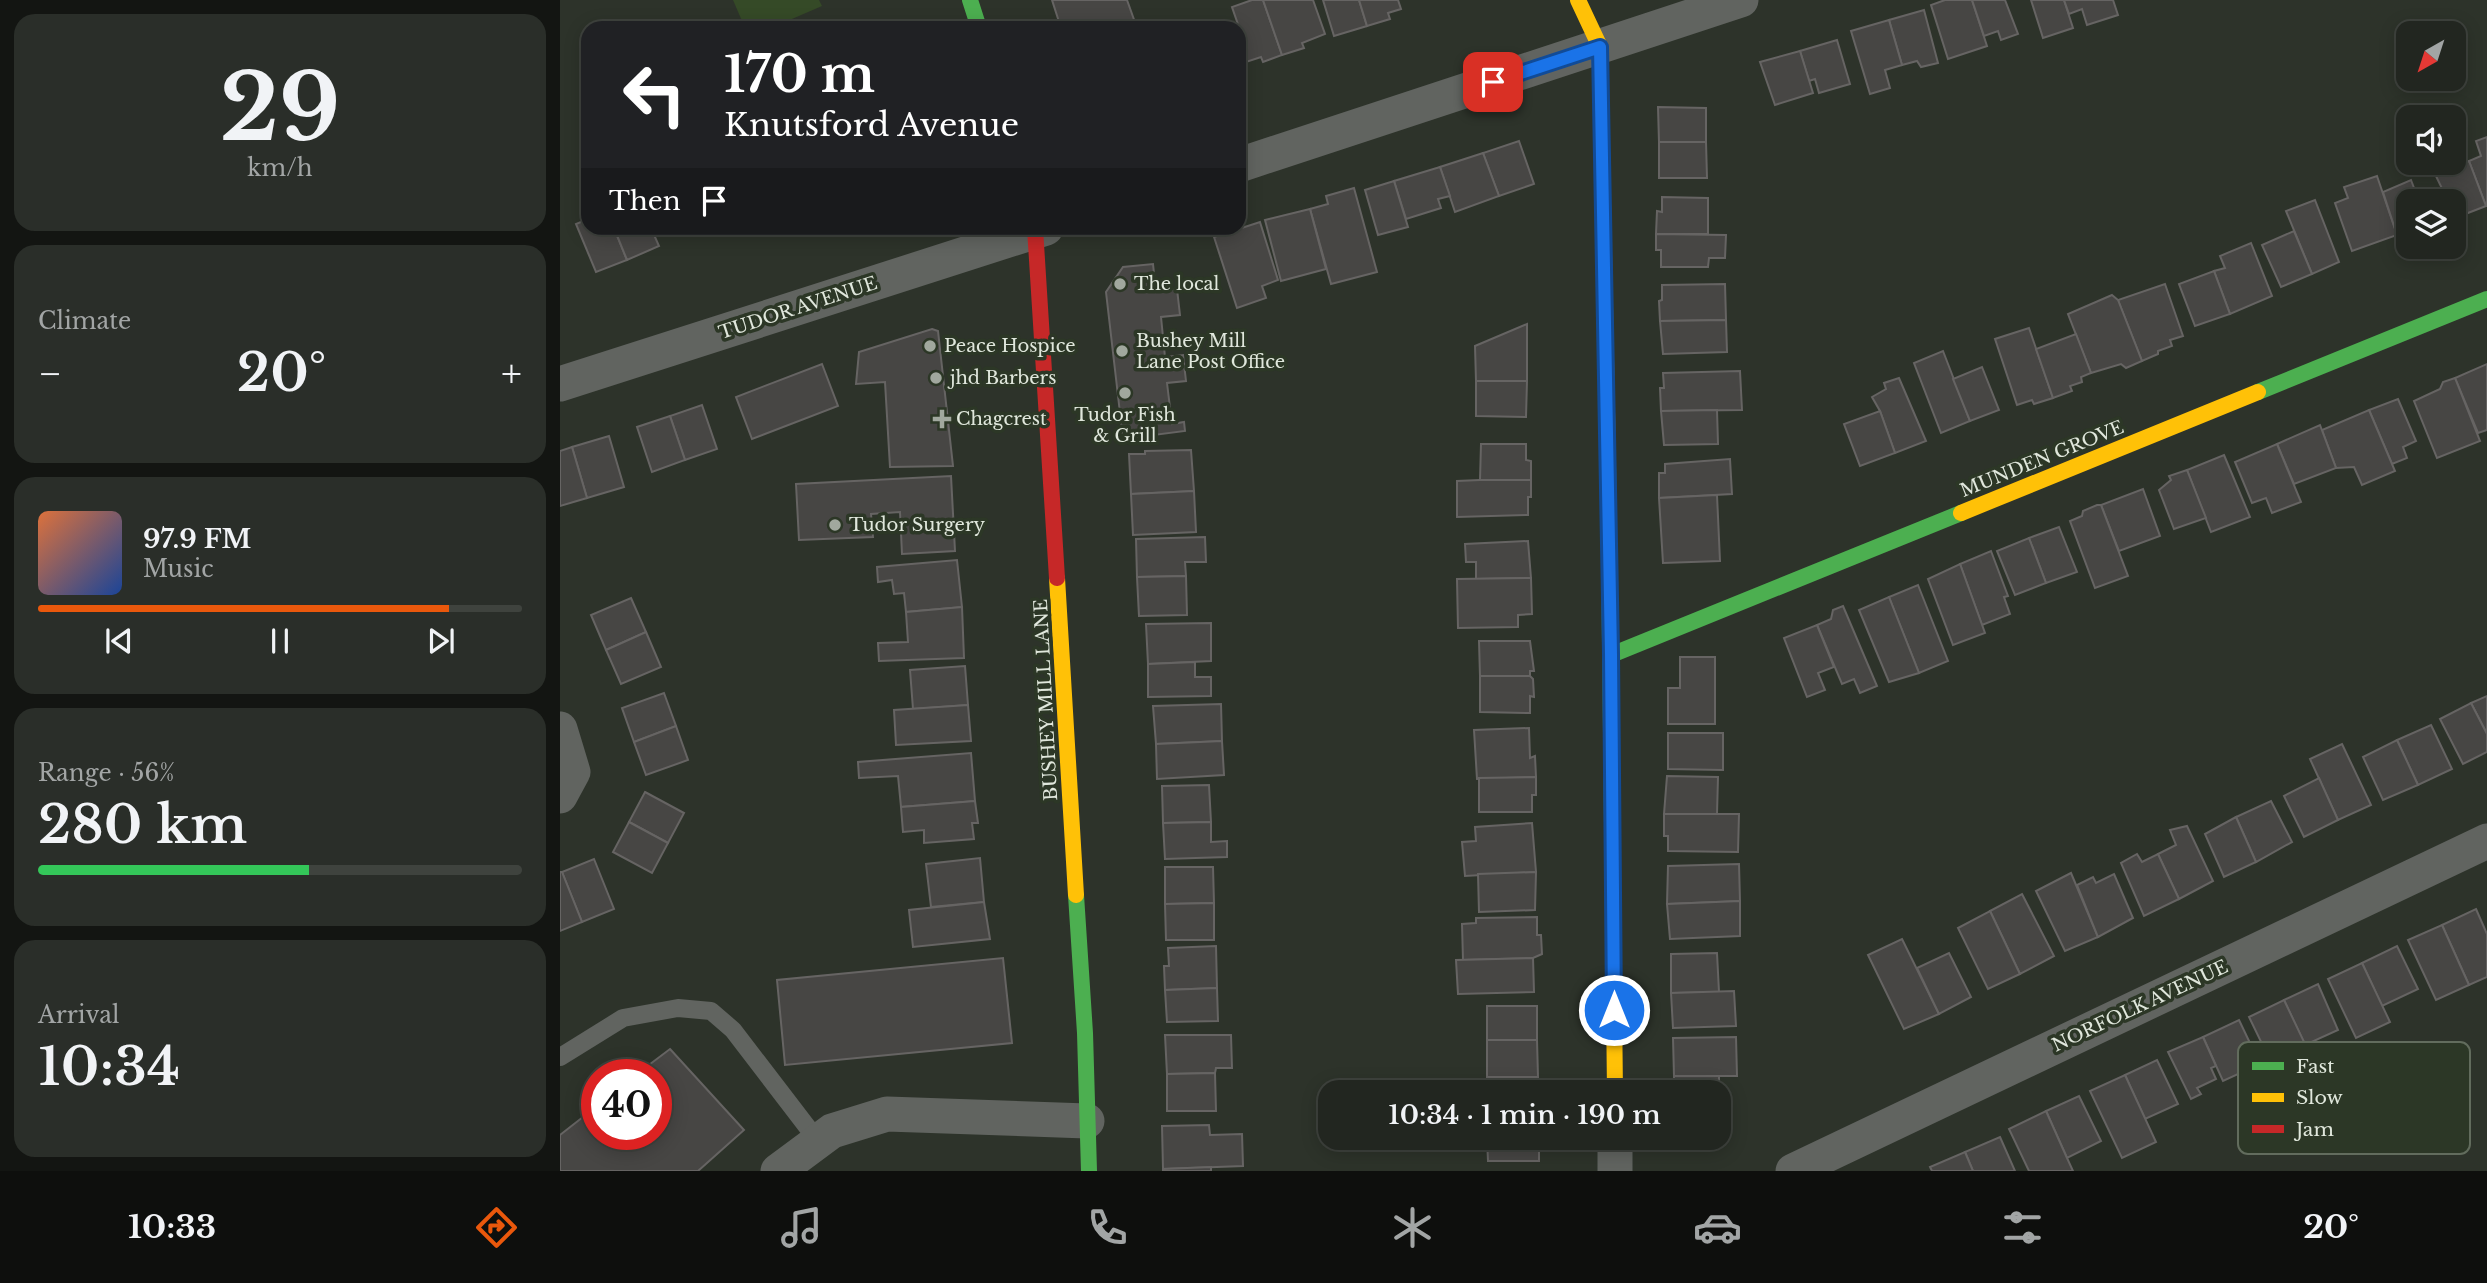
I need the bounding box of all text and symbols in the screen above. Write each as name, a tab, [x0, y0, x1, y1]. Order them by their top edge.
north arrow	[2396, 21, 2466, 91]
map controls	[2396, 21, 2466, 259]
text: 170 m	[724, 44, 875, 105]
icon: left	[609, 49, 700, 140]
text: 29	[220, 52, 340, 165]
pin	[1463, 52, 1523, 112]
icon: arrive	[1474, 63, 1512, 101]
text: Knutsford Avenue	[724, 105, 1019, 145]
button: sound	[2396, 105, 2466, 175]
text: km/h	[247, 154, 313, 182]
icon: arrive	[695, 182, 733, 220]
text: Then	[609, 185, 681, 217]
button: layers	[2396, 189, 2466, 259]
street label: TUDOR AVENUE	[716, 272, 880, 344]
place label: The local	[1134, 273, 1220, 295]
marker: The local	[1112, 276, 1128, 292]
text: Climate	[38, 307, 131, 335]
place label: Bushey Mill Lane Post Office	[1136, 330, 1285, 373]
place label: Peace Hospice	[944, 335, 1076, 357]
marker: Peace Hospice	[922, 338, 938, 354]
text: 20°	[237, 341, 326, 405]
marker: Bushey Mill Lane Post Office	[1114, 343, 1130, 359]
text: −	[38, 350, 62, 397]
text: +	[501, 350, 522, 397]
place label: jhd Barbers	[947, 367, 1056, 389]
marker: jhd Barbers	[928, 370, 944, 386]
marker: Tudor Fish & Grill	[1117, 385, 1133, 401]
place label: Tudor Fish & Grill	[1074, 404, 1176, 447]
place label: Chagcrest	[956, 408, 1047, 430]
marker: Chagcrest	[934, 411, 950, 427]
street label: MUNDEN GROVE	[1957, 416, 2127, 502]
place label: Tudor Surgery	[849, 514, 986, 536]
marker: Tudor Surgery	[827, 517, 843, 533]
text: 97.9 FM	[143, 523, 251, 555]
text: Music	[143, 555, 214, 583]
street label: BUSHEY MILL LANE	[1030, 598, 1062, 802]
icon: previous	[100, 622, 138, 660]
icon: pause	[261, 622, 299, 660]
icon: next	[422, 622, 460, 660]
text: Range · 56%	[38, 759, 175, 787]
text: 280 km	[38, 793, 247, 857]
street label: NORFOLK AVENUE	[2049, 956, 2231, 1056]
position arrow	[1577, 973, 1651, 1047]
text: Arrival	[38, 1001, 119, 1029]
text: 10:34	[38, 1035, 180, 1099]
legend	[2238, 1042, 2470, 1154]
text: Fast	[2296, 1055, 2335, 1078]
speed limit sign: 40	[581, 1059, 672, 1150]
text: Slow	[2296, 1086, 2343, 1109]
text: 10:34 · 1 min · 190 m	[1388, 1099, 1661, 1131]
text: Jam	[2293, 1118, 2334, 1141]
icon: directions	[472, 1203, 521, 1252]
icon: music	[777, 1203, 826, 1252]
icon: phone	[1083, 1203, 1132, 1252]
icon: climate	[1388, 1203, 1437, 1252]
icon: car	[1693, 1203, 1742, 1252]
icon: filters	[1998, 1203, 2047, 1252]
text: 10:33	[128, 1207, 216, 1247]
text: 20°	[2303, 1207, 2359, 1247]

